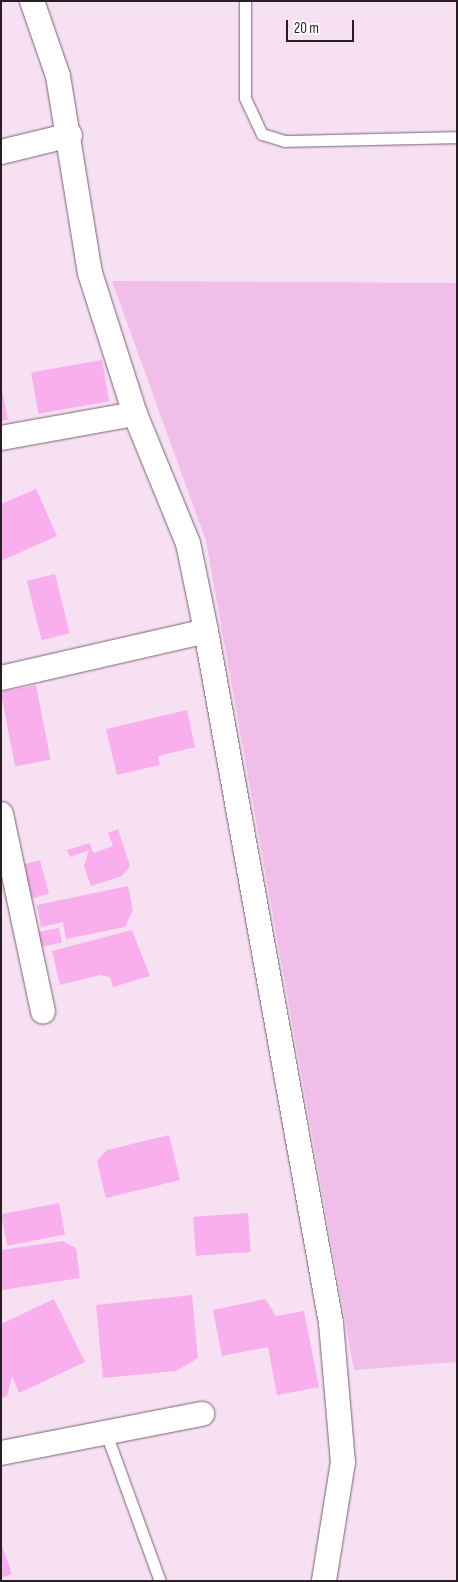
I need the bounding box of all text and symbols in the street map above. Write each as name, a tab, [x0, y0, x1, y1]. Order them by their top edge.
scale bar	[288, 10, 356, 42]
text: 20 m	[294, 19, 319, 38]

